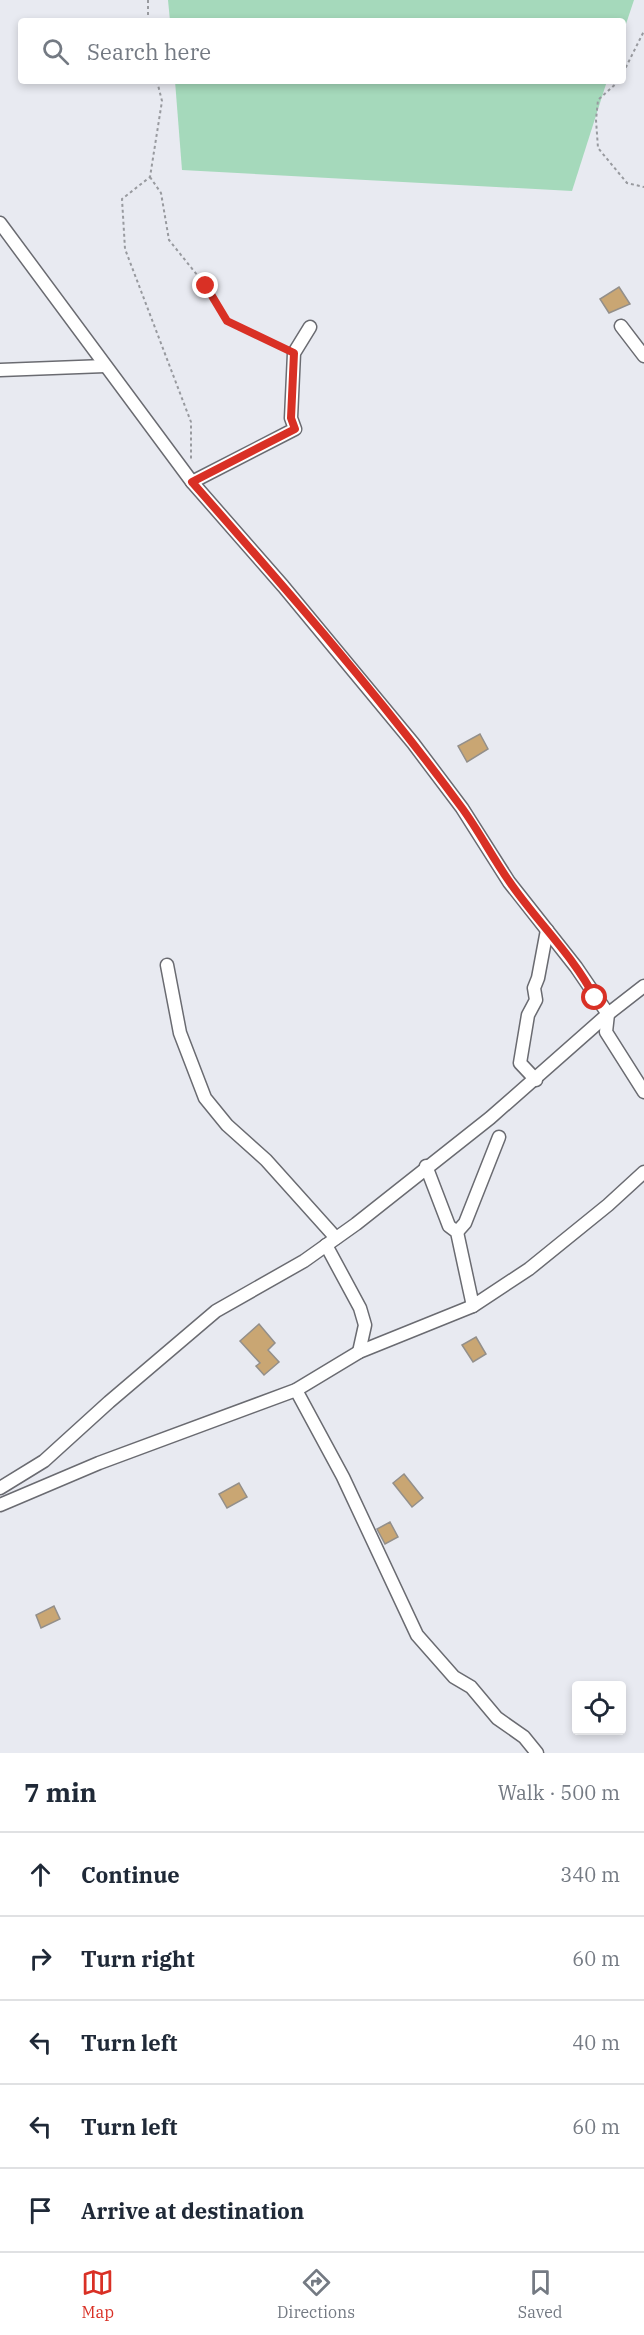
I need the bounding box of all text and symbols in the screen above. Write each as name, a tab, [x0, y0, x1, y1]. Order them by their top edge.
search box	[18, 18, 626, 84]
icon: search	[39, 35, 72, 68]
text: Search here	[87, 37, 211, 66]
route end	[192, 272, 218, 298]
route start	[581, 984, 607, 1010]
map controls	[572, 1681, 626, 1735]
button: locate	[572, 1681, 626, 1735]
text: 7 min	[24, 1775, 97, 1809]
text: Walk · 500 m	[498, 1779, 620, 1806]
icon: ahead	[24, 1858, 57, 1891]
text: Continue	[81, 1860, 180, 1889]
text: 340 m	[560, 1861, 620, 1888]
icon: right	[24, 1942, 57, 1975]
text: Turn right	[81, 1944, 195, 1973]
text: 60 m	[572, 1945, 620, 1972]
icon: left	[24, 2026, 57, 2059]
text: Turn left	[81, 2028, 177, 2057]
text: 40 m	[572, 2029, 620, 2056]
icon: left	[24, 2110, 57, 2143]
text: Turn left	[81, 2112, 177, 2141]
text: 60 m	[572, 2113, 620, 2140]
icon: arrive	[24, 2194, 57, 2227]
text: Arrive at destination	[81, 2196, 304, 2225]
tab: Map	[81, 2266, 114, 2322]
tab: Directions	[277, 2266, 355, 2322]
tab: Saved	[518, 2266, 563, 2322]

